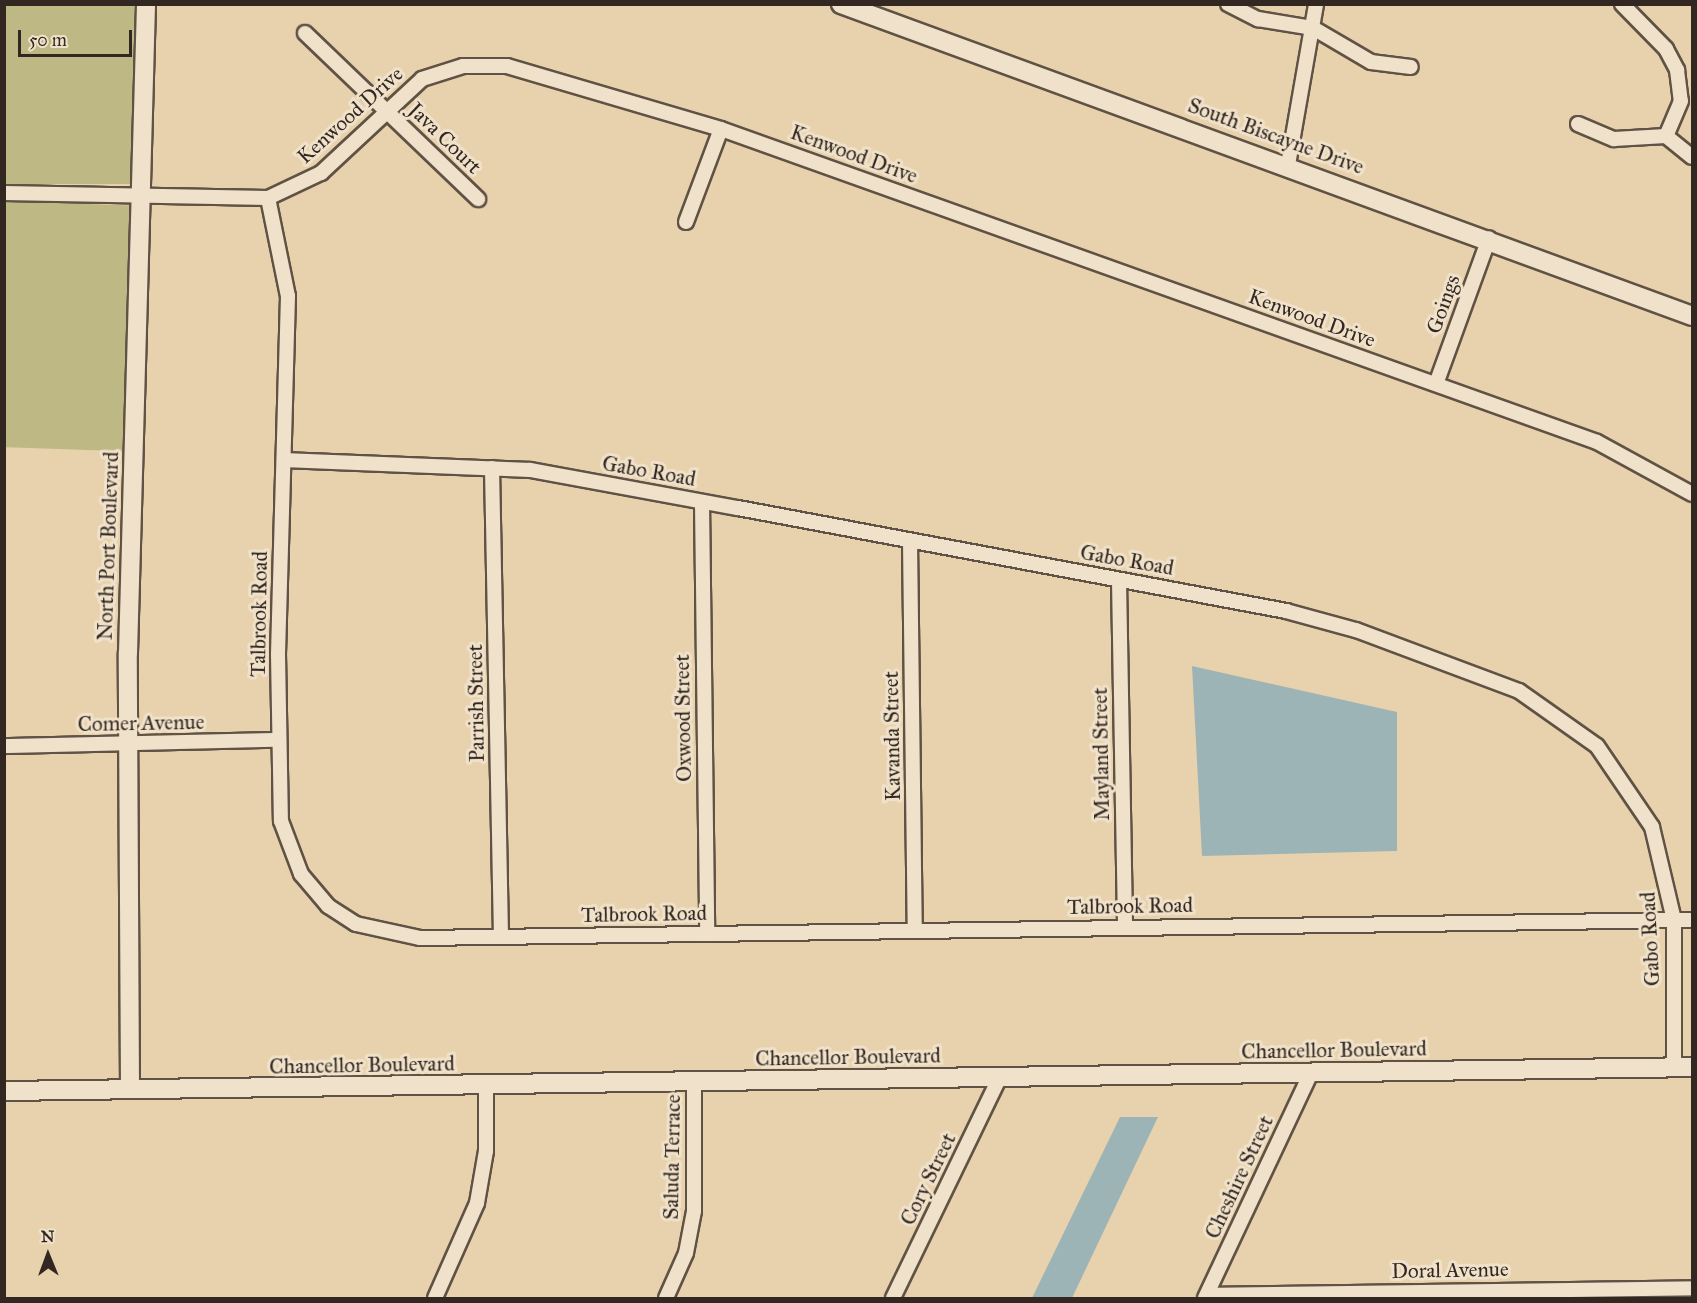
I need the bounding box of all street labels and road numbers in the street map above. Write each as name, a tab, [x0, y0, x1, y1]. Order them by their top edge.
street label: Kenwood Drive	[292, 61, 408, 169]
street label: South Biscayne Drive	[1185, 92, 1367, 180]
street label: Java Court	[403, 97, 487, 179]
street label: Kenwood Drive	[787, 119, 921, 189]
street label: Goings	[1421, 271, 1465, 337]
street label: Kenwood Drive	[1245, 283, 1379, 353]
street label: Gabo Road	[600, 450, 698, 492]
street label: North Port Boulevard	[92, 451, 124, 641]
street label: Gabo Road	[1078, 539, 1176, 581]
street label: Talbrook Road	[245, 551, 273, 677]
street label: Parrish Street	[462, 644, 490, 762]
street label: Oxwood Street	[669, 654, 697, 782]
street label: Kavanda Street	[878, 671, 906, 801]
street label: Mayland Street	[1087, 687, 1115, 821]
street label: Comer Avenue	[77, 709, 205, 737]
street label: Gabo Road	[1635, 891, 1665, 987]
street label: Talbrook Road	[1067, 892, 1193, 920]
street label: Talbrook Road	[581, 900, 707, 928]
street label: Chancellor Boulevard	[1241, 1036, 1427, 1064]
street label: Chancellor Boulevard	[755, 1043, 941, 1071]
street label: Chancellor Boulevard	[269, 1051, 455, 1079]
street label: Saluda Terrace	[658, 1094, 686, 1220]
street label: Cheshire Street	[1199, 1111, 1279, 1243]
street label: Cory Street	[895, 1129, 961, 1229]
street label: Doral Avenue	[1391, 1256, 1509, 1284]

